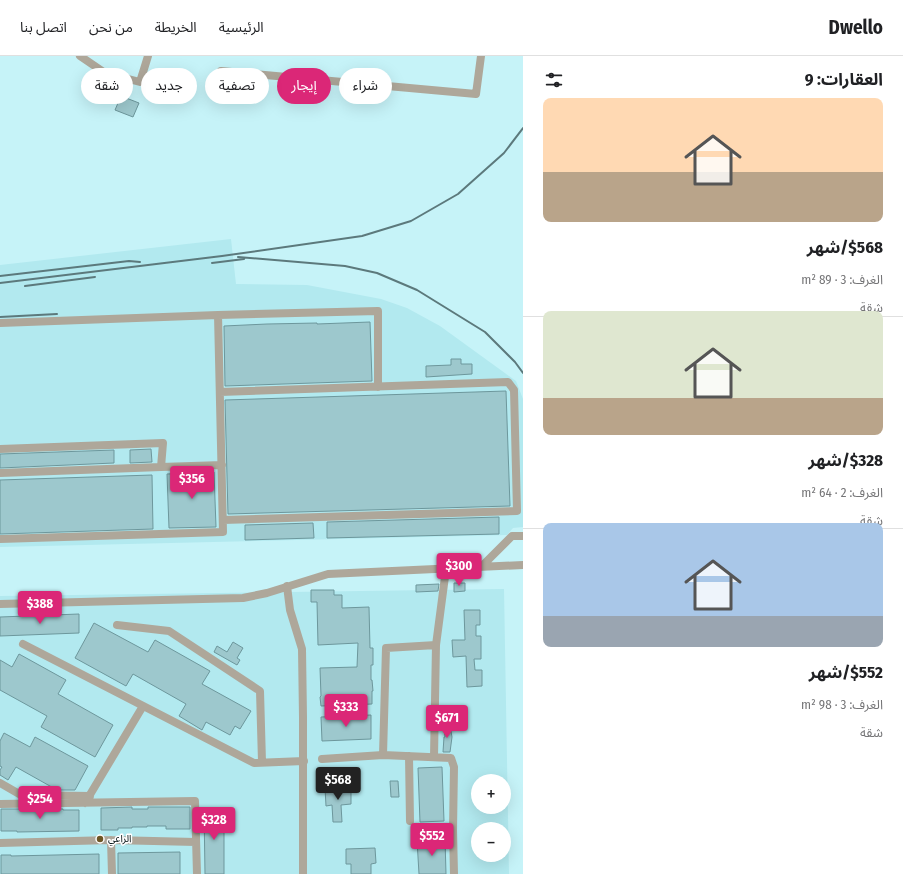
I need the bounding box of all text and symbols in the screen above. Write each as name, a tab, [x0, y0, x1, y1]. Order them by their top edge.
text: Dwello	[829, 16, 883, 39]
text: اتصل بنا	[20, 19, 67, 36]
text: من نحن	[89, 19, 133, 36]
text: الخريطة	[155, 19, 197, 36]
text: الرئيسية	[219, 19, 264, 36]
chip: شقة	[81, 68, 133, 104]
chip: جديد	[141, 68, 197, 104]
chip: تصفية	[205, 68, 269, 104]
chip: إيجار	[277, 68, 331, 104]
chip: شراء	[339, 68, 392, 104]
icon: filters	[543, 69, 565, 91]
text: العقارات: 9	[805, 69, 883, 90]
icon: home	[677, 124, 749, 196]
text: $568/شهر	[807, 237, 883, 258]
text: الغرف: 3 · 89 m²	[801, 272, 883, 287]
text: شقة	[860, 300, 883, 315]
icon: home	[677, 337, 749, 409]
text: $328/شهر	[808, 450, 883, 471]
pin: $356	[168, 466, 216, 500]
text: $356	[179, 471, 205, 486]
text: الغرف: 2 · 64 m²	[801, 485, 883, 500]
text: شقة	[860, 513, 883, 528]
icon: home	[677, 549, 749, 621]
pin: $300	[435, 553, 483, 587]
text: $300	[446, 558, 472, 573]
pin: $388	[16, 591, 64, 625]
text: $388	[27, 596, 53, 611]
text: $552/شهر	[809, 662, 883, 683]
pin: $333	[322, 694, 370, 728]
text: الغرف: 3 · 98 m²	[801, 697, 883, 712]
text: $333	[334, 699, 358, 714]
pin: $671	[423, 705, 471, 739]
text: $671	[435, 710, 459, 725]
text: شقة	[860, 725, 883, 740]
pin: $568	[314, 767, 362, 801]
text: $568	[325, 772, 351, 787]
map controls	[471, 774, 511, 862]
button: +	[471, 774, 511, 814]
pin: $254	[16, 786, 64, 820]
text: $254	[27, 791, 53, 806]
pin: $328	[190, 807, 238, 841]
text: $328	[201, 812, 227, 827]
button: −	[471, 822, 511, 862]
pin: $552	[408, 823, 456, 857]
text: $552	[419, 828, 445, 843]
place label: الراعي	[108, 833, 131, 846]
marker: الراعي	[95, 834, 105, 844]

